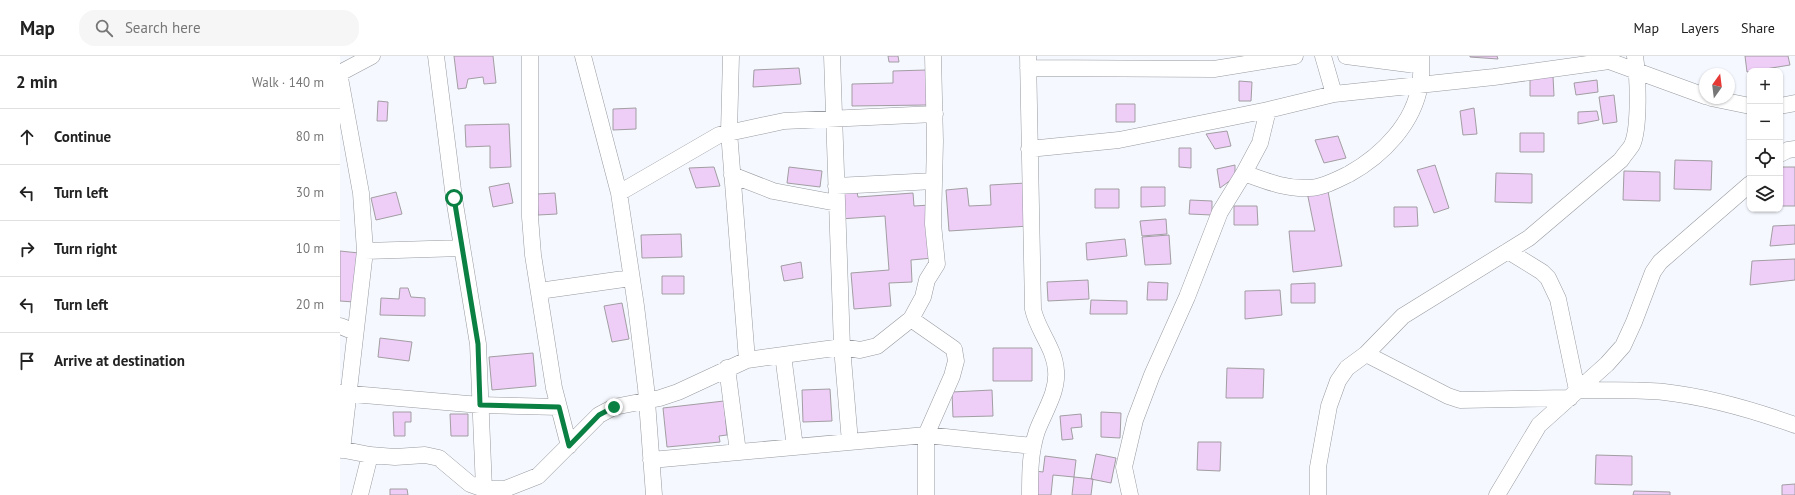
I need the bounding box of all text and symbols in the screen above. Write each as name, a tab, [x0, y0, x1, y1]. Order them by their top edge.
search box	[79, 10, 359, 46]
text: Map	[20, 16, 55, 40]
icon: search	[93, 17, 115, 39]
text: Search here	[125, 18, 201, 37]
text: Map	[1633, 19, 1659, 37]
text: Layers	[1681, 19, 1719, 37]
text: Share	[1741, 19, 1775, 37]
north arrow	[1699, 68, 1735, 104]
map controls	[1747, 68, 1783, 212]
button: +	[1747, 68, 1783, 104]
text: 2 min	[16, 71, 57, 93]
text: Walk · 140 m	[252, 74, 324, 91]
button: −	[1747, 104, 1783, 140]
icon: ahead	[16, 126, 38, 148]
text: Continue	[54, 127, 111, 146]
text: 80 m	[296, 128, 324, 145]
button: locate	[1747, 140, 1783, 176]
button: layers	[1747, 176, 1783, 212]
icon: left	[16, 182, 38, 204]
text: Turn left	[54, 183, 108, 202]
text: 30 m	[296, 184, 324, 201]
route start	[445, 189, 463, 207]
icon: right	[16, 238, 38, 260]
text: Turn right	[54, 239, 117, 258]
text: 10 m	[296, 240, 324, 257]
icon: left	[16, 294, 38, 316]
text: Turn left	[54, 295, 108, 314]
text: 20 m	[296, 296, 324, 313]
icon: arrive	[16, 350, 38, 372]
text: Arrive at destination	[54, 351, 185, 370]
route end	[605, 398, 623, 416]

